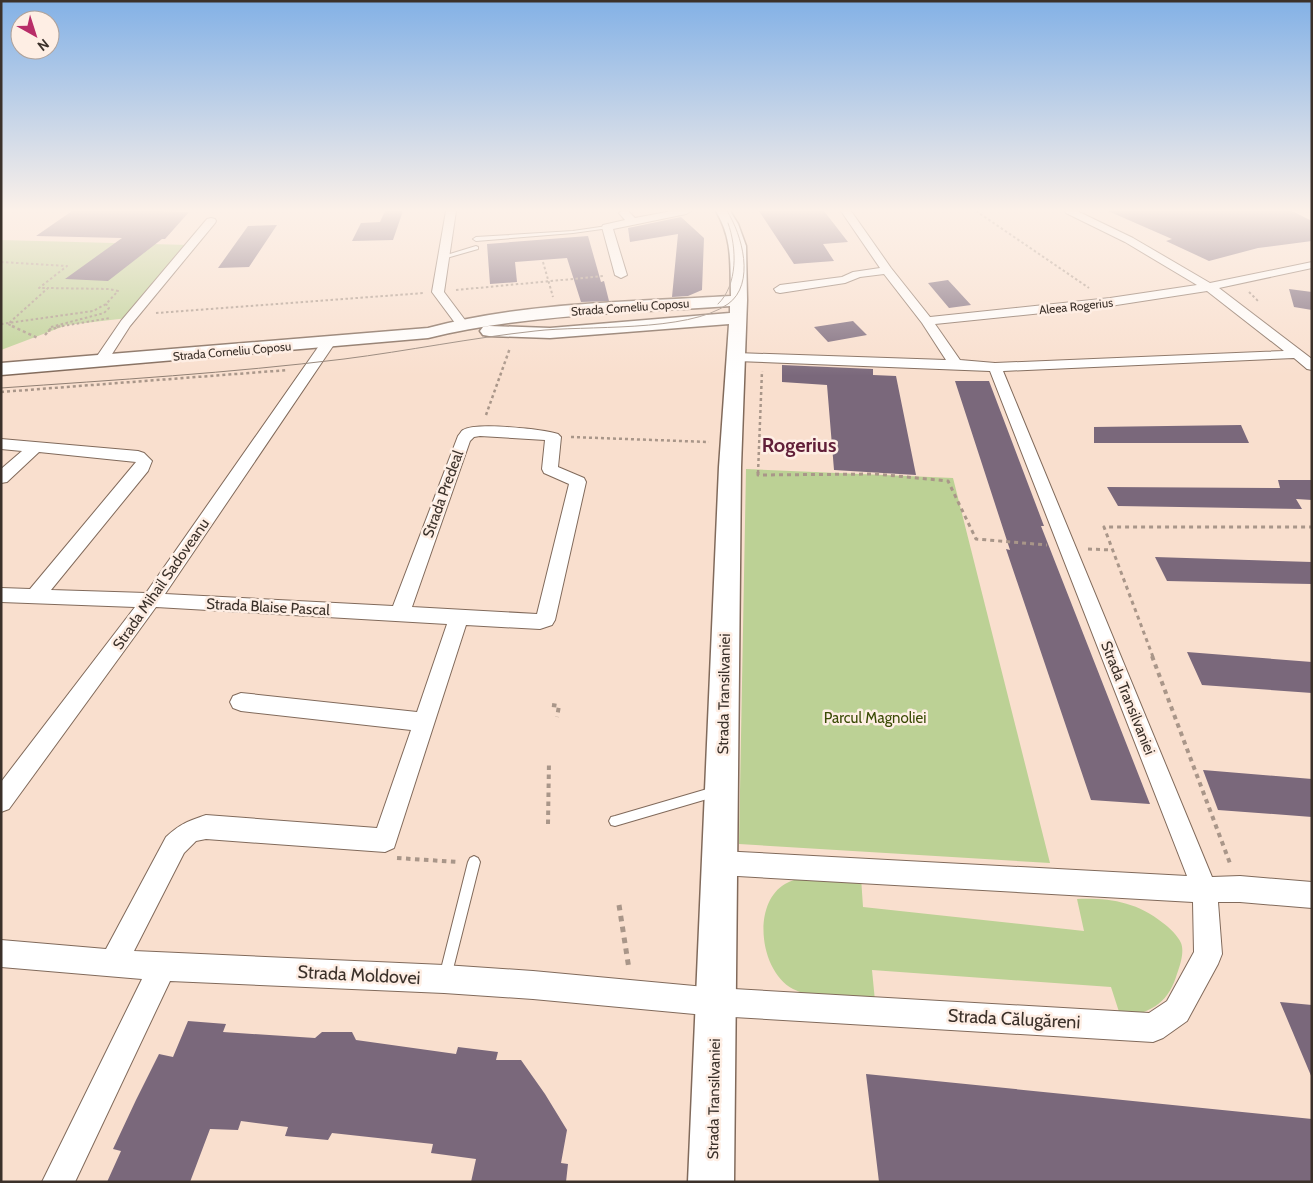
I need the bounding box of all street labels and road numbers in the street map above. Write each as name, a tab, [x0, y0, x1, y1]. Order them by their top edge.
street label: Strada Corneliu Coposu	[570, 295, 690, 319]
street label: Aleea Rogerius	[1038, 295, 1114, 317]
street label: Strada Corneliu Coposu	[172, 338, 292, 364]
street label: Strada Predeal	[419, 447, 467, 540]
street label: Strada Mihail Sadoveanu	[109, 515, 213, 653]
street label: Strada Blaise Pascal	[206, 595, 331, 619]
street label: Strada Transilvaniei	[714, 633, 734, 755]
street label: Strada Transilvaniei	[1097, 639, 1159, 757]
street label: Strada Moldovei	[297, 961, 421, 989]
street label: Strada Călugăreni	[947, 1005, 1081, 1033]
street label: Strada Transilvaniei	[704, 1038, 724, 1160]

